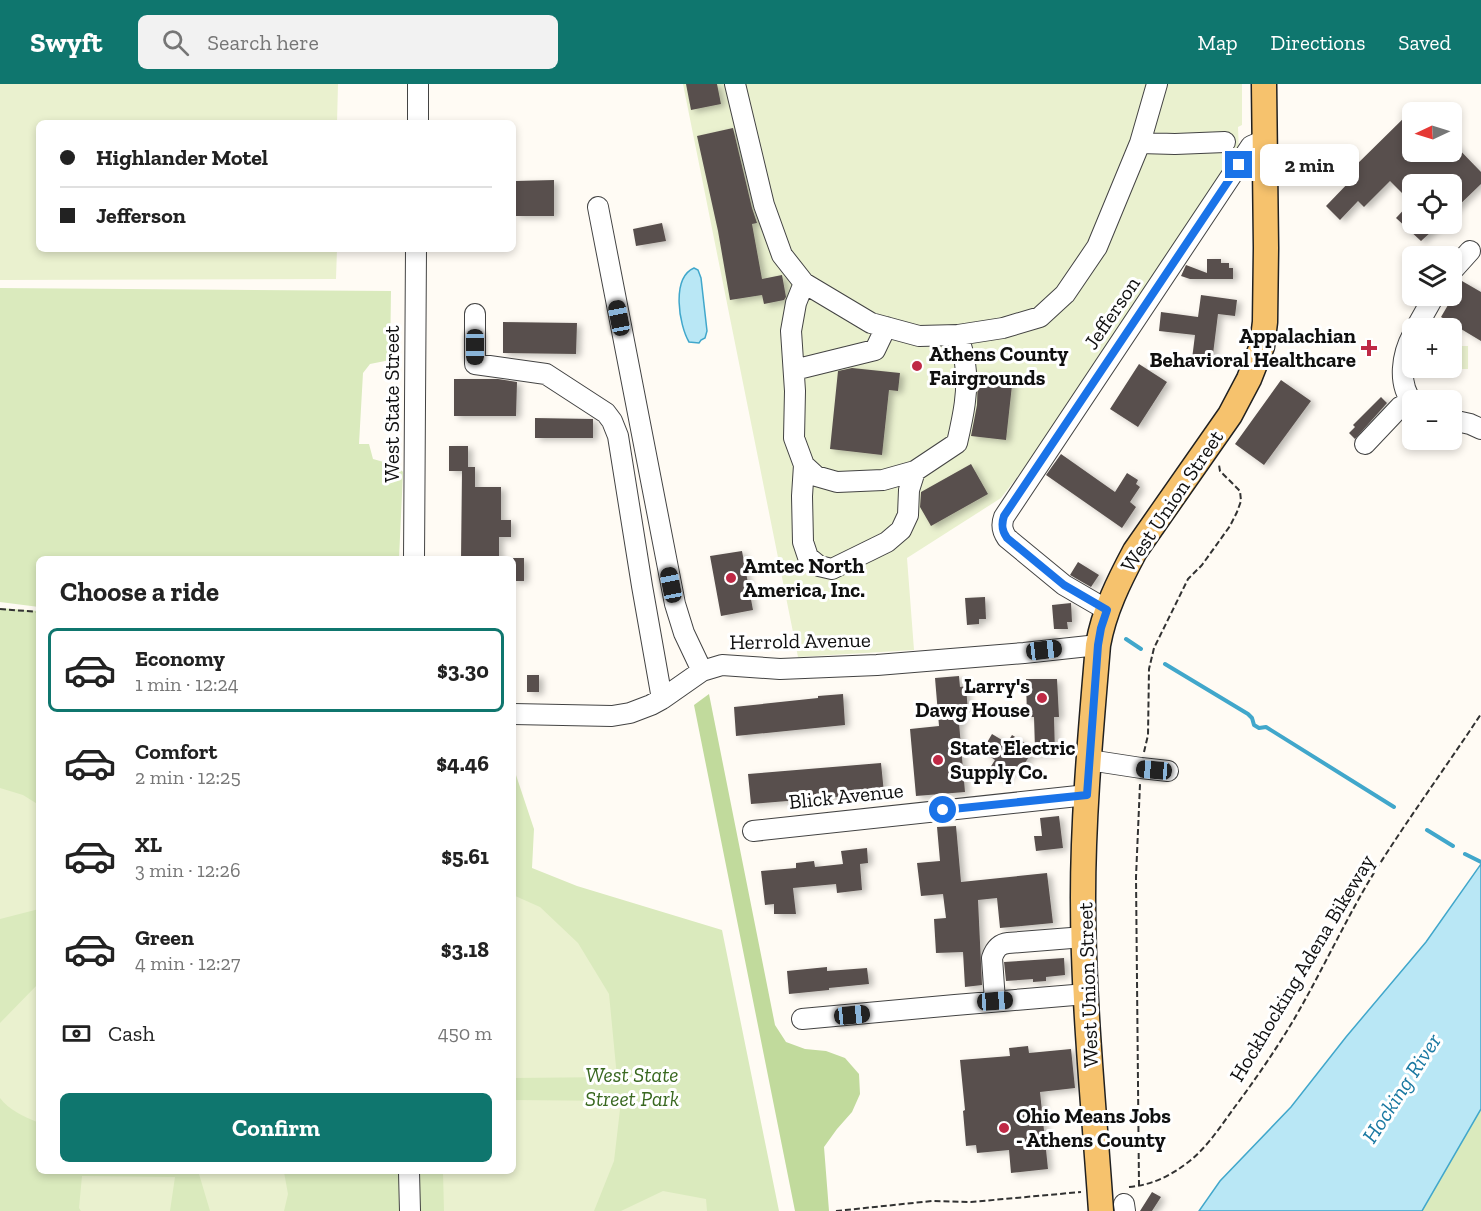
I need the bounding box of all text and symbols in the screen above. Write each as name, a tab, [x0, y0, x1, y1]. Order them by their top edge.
search box	[138, 15, 558, 69]
text: Swyft	[30, 26, 102, 59]
icon: search	[159, 26, 192, 59]
text: Search here	[207, 29, 319, 56]
text: Map	[1198, 30, 1238, 55]
text: Directions	[1271, 30, 1365, 55]
text: Saved	[1398, 30, 1451, 55]
north arrow	[1402, 102, 1462, 162]
map controls	[1402, 102, 1462, 450]
text: Highlander Motel	[96, 144, 268, 171]
callout: 2 min	[1260, 144, 1359, 186]
route end	[1225, 151, 1252, 178]
text: 2 min	[1285, 153, 1334, 177]
button: locate	[1402, 174, 1462, 234]
text: Jefferson	[96, 202, 186, 229]
button: layers	[1402, 246, 1462, 306]
street label: Jefferson	[1078, 272, 1145, 354]
car	[607, 299, 631, 337]
button: +	[1402, 318, 1462, 378]
place label: Appalachian Behavioral Healthcare	[1149, 323, 1357, 372]
street label: West State Street	[379, 325, 404, 483]
car	[466, 329, 484, 365]
marker: Appalachian Behavioral Healthcare	[1360, 339, 1378, 357]
place label: Athens County Fairgrounds	[929, 341, 1068, 390]
marker: Athens County Fairgrounds	[910, 359, 924, 373]
button: −	[1402, 390, 1462, 450]
street label: West Union Street	[1115, 425, 1228, 576]
place label: Amtec North America, Inc.	[743, 553, 865, 602]
car	[659, 566, 683, 604]
marker: Amtec North America, Inc.	[724, 571, 738, 585]
text: Choose a ride	[60, 576, 219, 608]
street label: Herrold Avenue	[729, 627, 871, 654]
car	[1025, 639, 1063, 661]
icon: car	[63, 643, 117, 697]
text: Economy	[135, 645, 225, 672]
text: $3.30	[437, 657, 489, 684]
text: 1 min · 12:24	[135, 672, 239, 696]
place label: Larry's Dawg House	[915, 673, 1030, 722]
marker: Larry's Dawg House	[1035, 691, 1049, 705]
place label: State Electric Supply Co.	[950, 735, 1075, 784]
icon: car	[63, 736, 117, 790]
text: Comfort	[135, 738, 217, 765]
text: $4.46	[436, 750, 489, 777]
marker: State Electric Supply Co.	[931, 753, 945, 767]
car	[1135, 759, 1173, 781]
text: 2 min · 12:25	[135, 765, 241, 789]
street label: Blick Avenue	[787, 777, 905, 814]
route start	[929, 796, 956, 823]
icon: car	[63, 829, 117, 883]
text: XL	[135, 831, 162, 858]
text: $5.61	[441, 843, 489, 870]
street label: Hockhocking Adena Bikeway	[1224, 849, 1380, 1086]
text: 3 min · 12:26	[135, 858, 241, 882]
street label: West Union Street	[1072, 902, 1103, 1068]
icon: car	[63, 922, 117, 976]
text: Green	[135, 924, 194, 951]
text: $3.18	[441, 936, 489, 963]
text: 4 min · 12:27	[135, 951, 240, 975]
car	[976, 991, 1014, 1011]
car	[833, 1004, 871, 1026]
icon: cash	[60, 1017, 93, 1050]
text: Cash	[108, 1020, 155, 1047]
text: 450 m	[438, 1021, 492, 1045]
water label: Hocking River	[1356, 1028, 1447, 1148]
park label: West State Street Park	[585, 1062, 679, 1111]
button: Confirm	[60, 1093, 492, 1162]
place label: Ohio Means Jobs - Athens County	[1016, 1103, 1171, 1152]
marker: Ohio Means Jobs - Athens County	[997, 1121, 1011, 1135]

